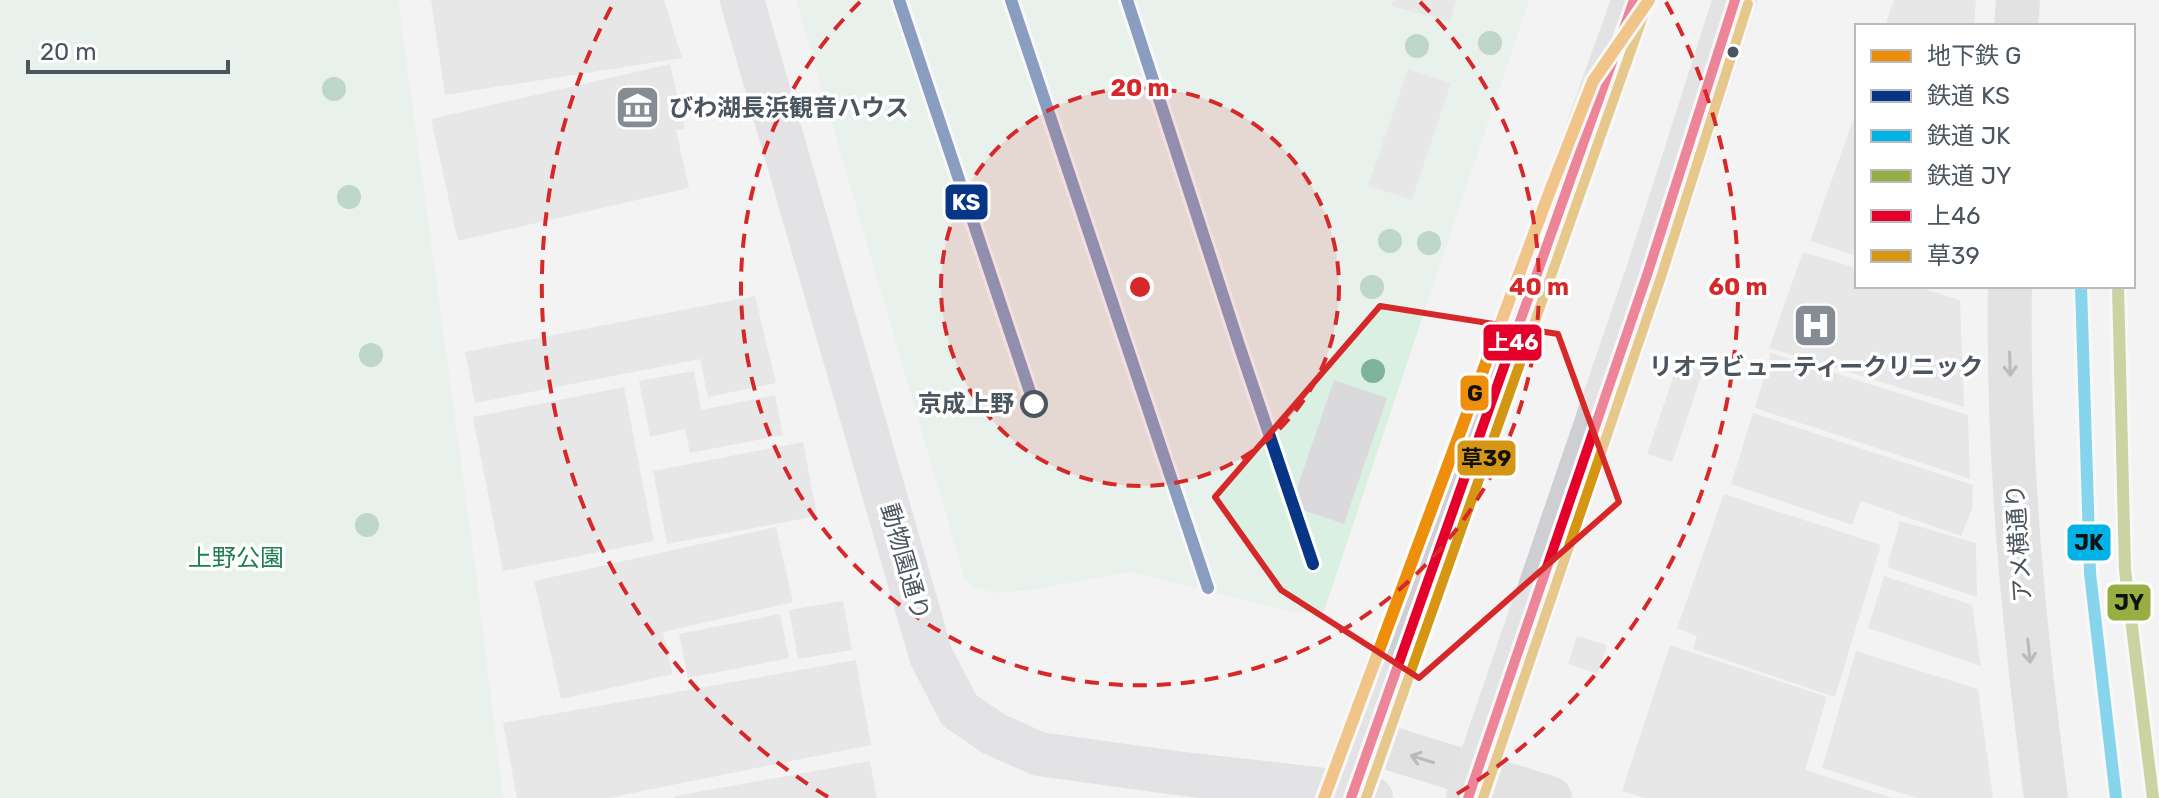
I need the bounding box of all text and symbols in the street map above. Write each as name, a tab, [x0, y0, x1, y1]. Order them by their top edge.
scale bar	[28, 24, 228, 74]
legend	[1855, 24, 2135, 288]
text: 20 m	[40, 38, 97, 66]
text: 地下鉄 G	[1927, 42, 2021, 70]
unlabelled marker	[1725, 44, 1741, 60]
text: 20 m	[1110, 74, 1170, 102]
text: 鉄道 KS	[1927, 82, 2010, 110]
museum icon: びわ湖長浜観音ハウス	[614, 84, 662, 132]
place label: びわ湖長浜観音ハウス	[669, 94, 909, 122]
text: 鉄道 JK	[1927, 122, 2011, 150]
text: 鉄道 JY	[1927, 162, 2012, 190]
line badge: KS	[944, 183, 989, 221]
text: KS	[952, 189, 980, 216]
text: 上46	[1927, 202, 1980, 230]
text: 草39	[1927, 242, 1980, 270]
centre of rings	[1126, 273, 1154, 301]
text: 40 m	[1509, 273, 1569, 301]
text: 60 m	[1708, 273, 1768, 301]
hospital icon: リオラビューティークリニック	[1792, 301, 1840, 349]
line badge: 上46	[1482, 323, 1543, 362]
text: 上46	[1487, 329, 1539, 356]
one-way arrow	[2002, 350, 2017, 377]
place label: リオラビューティークリニック	[1649, 353, 1983, 381]
line badge: G	[1459, 374, 1490, 412]
text: G	[1467, 380, 1483, 407]
place label: 京成上野	[918, 390, 1014, 418]
marker: 京成上野	[1021, 391, 1047, 417]
line badge: 草39	[1456, 439, 1517, 477]
text: 草39	[1461, 445, 1511, 472]
street label: アメ横通り	[2001, 483, 2037, 603]
street label: 動物園通り	[875, 500, 935, 624]
line badge: JK	[2066, 523, 2112, 562]
text: JK	[2074, 529, 2104, 556]
park label: 上野公園	[188, 544, 284, 572]
line badge: JY	[2106, 583, 2152, 622]
text: JY	[2114, 589, 2144, 616]
one-way arrow	[2021, 637, 2036, 664]
one-way arrow	[1410, 751, 1436, 766]

